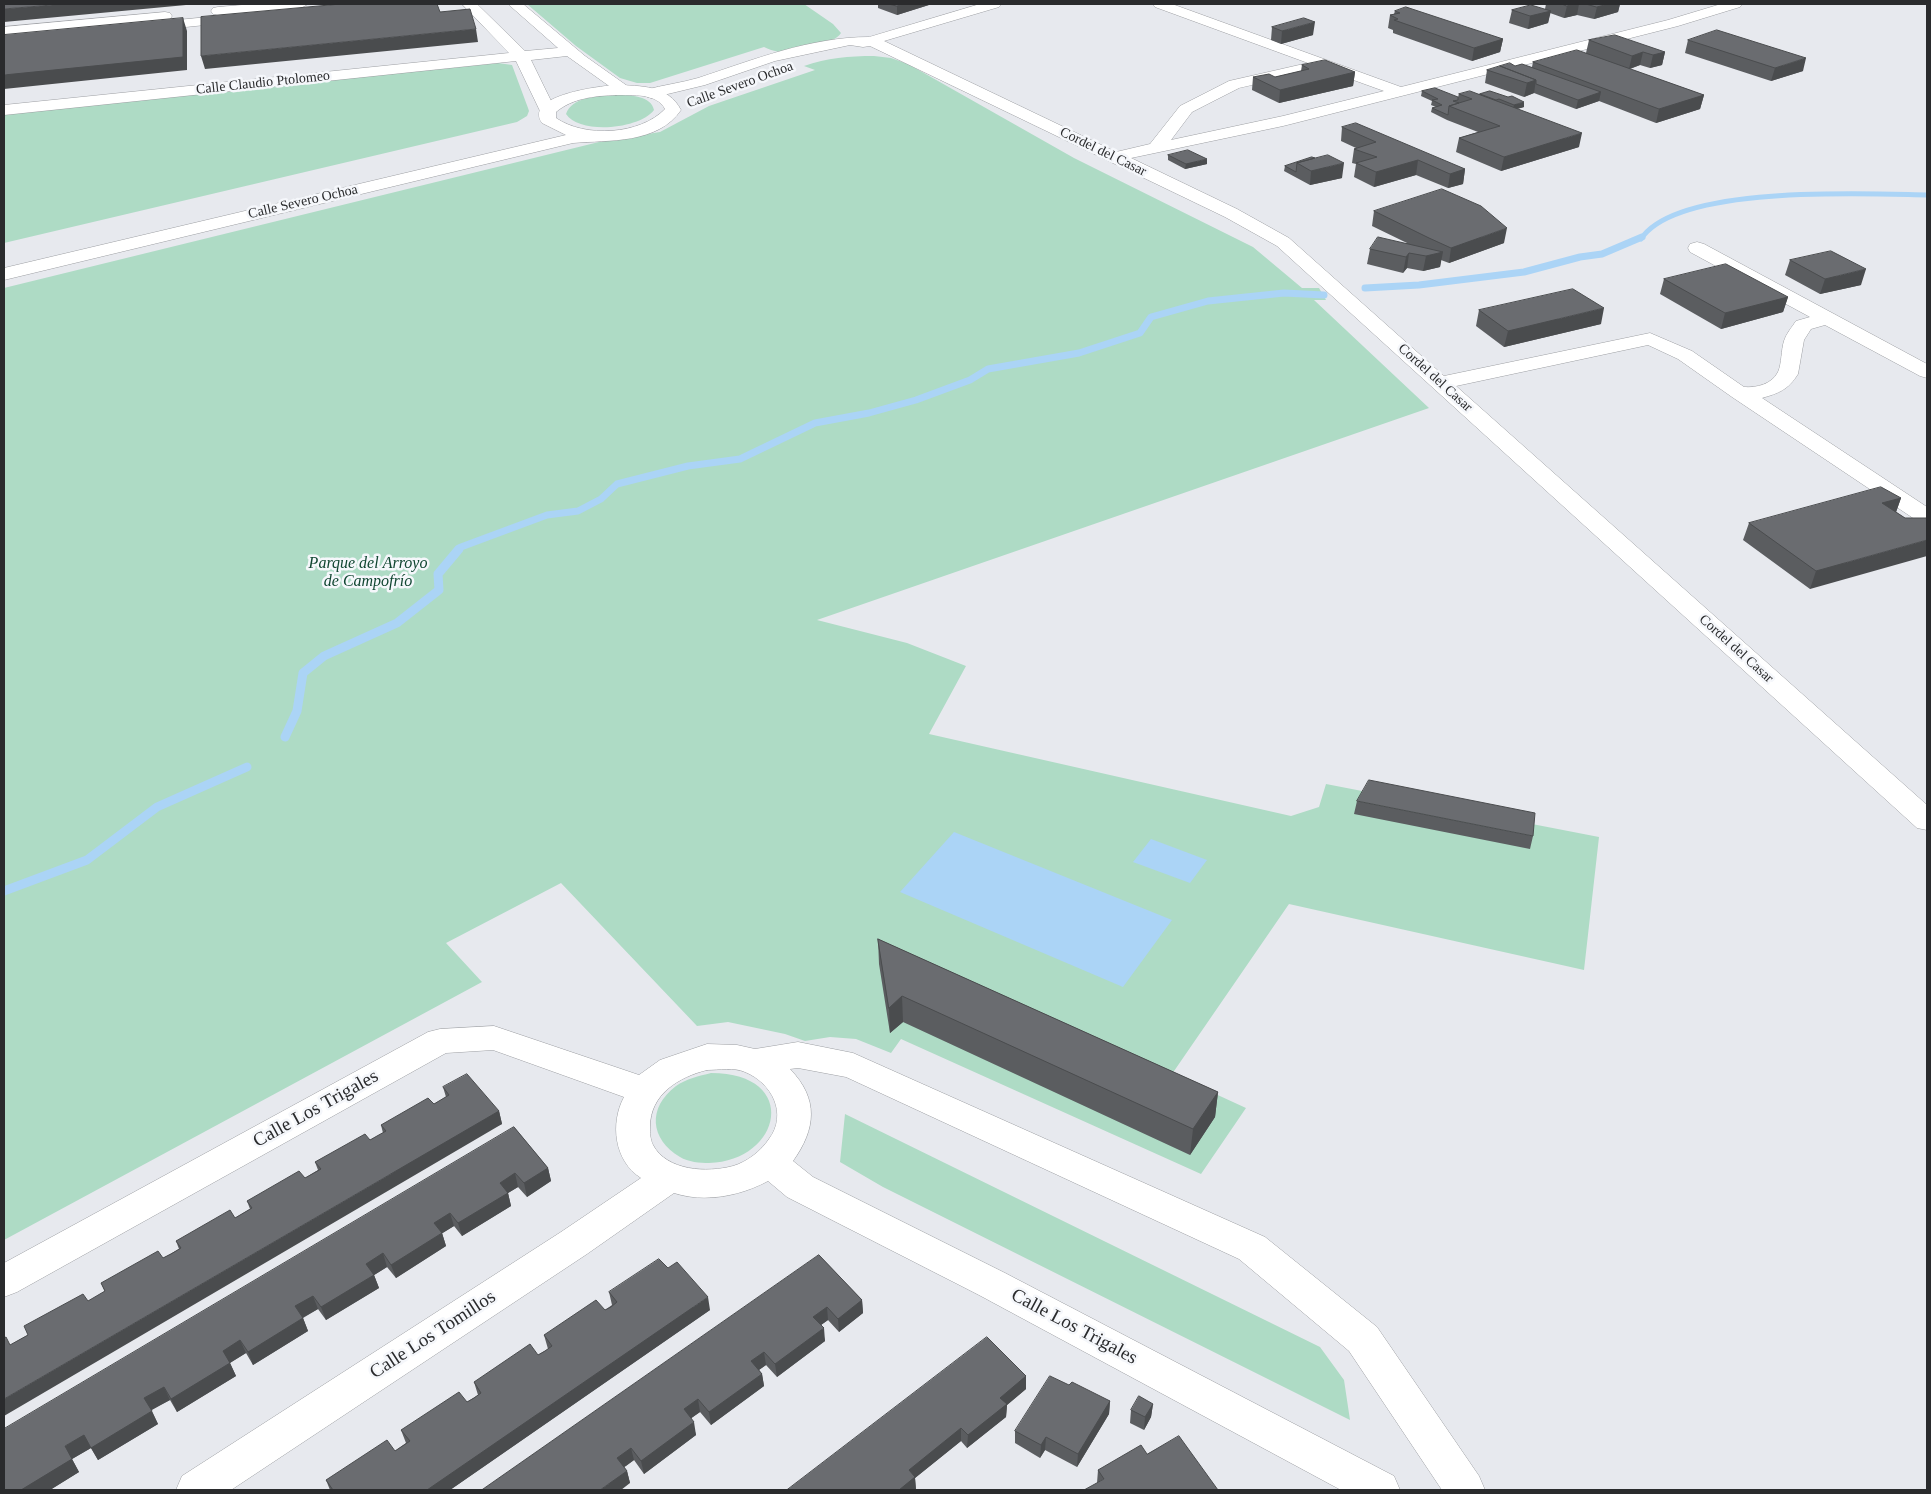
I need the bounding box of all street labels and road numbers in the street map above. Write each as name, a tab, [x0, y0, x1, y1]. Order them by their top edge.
street label: Calle Severo Ochoa	[685, 58, 795, 112]
street label: Calle Claudio Ptolomeo	[195, 68, 331, 98]
street label: Cordel del Casar	[1057, 124, 1149, 180]
street label: Calle Severo Ochoa	[247, 181, 359, 223]
street label: Cordel del Casar	[1394, 340, 1476, 416]
street label: Cordel del Casar	[1695, 611, 1777, 687]
street label: Calle Los Trigales	[249, 1065, 383, 1153]
street label: Calle Los Trigales	[1007, 1284, 1141, 1370]
street label: Calle Los Tomillos	[366, 1286, 500, 1384]

